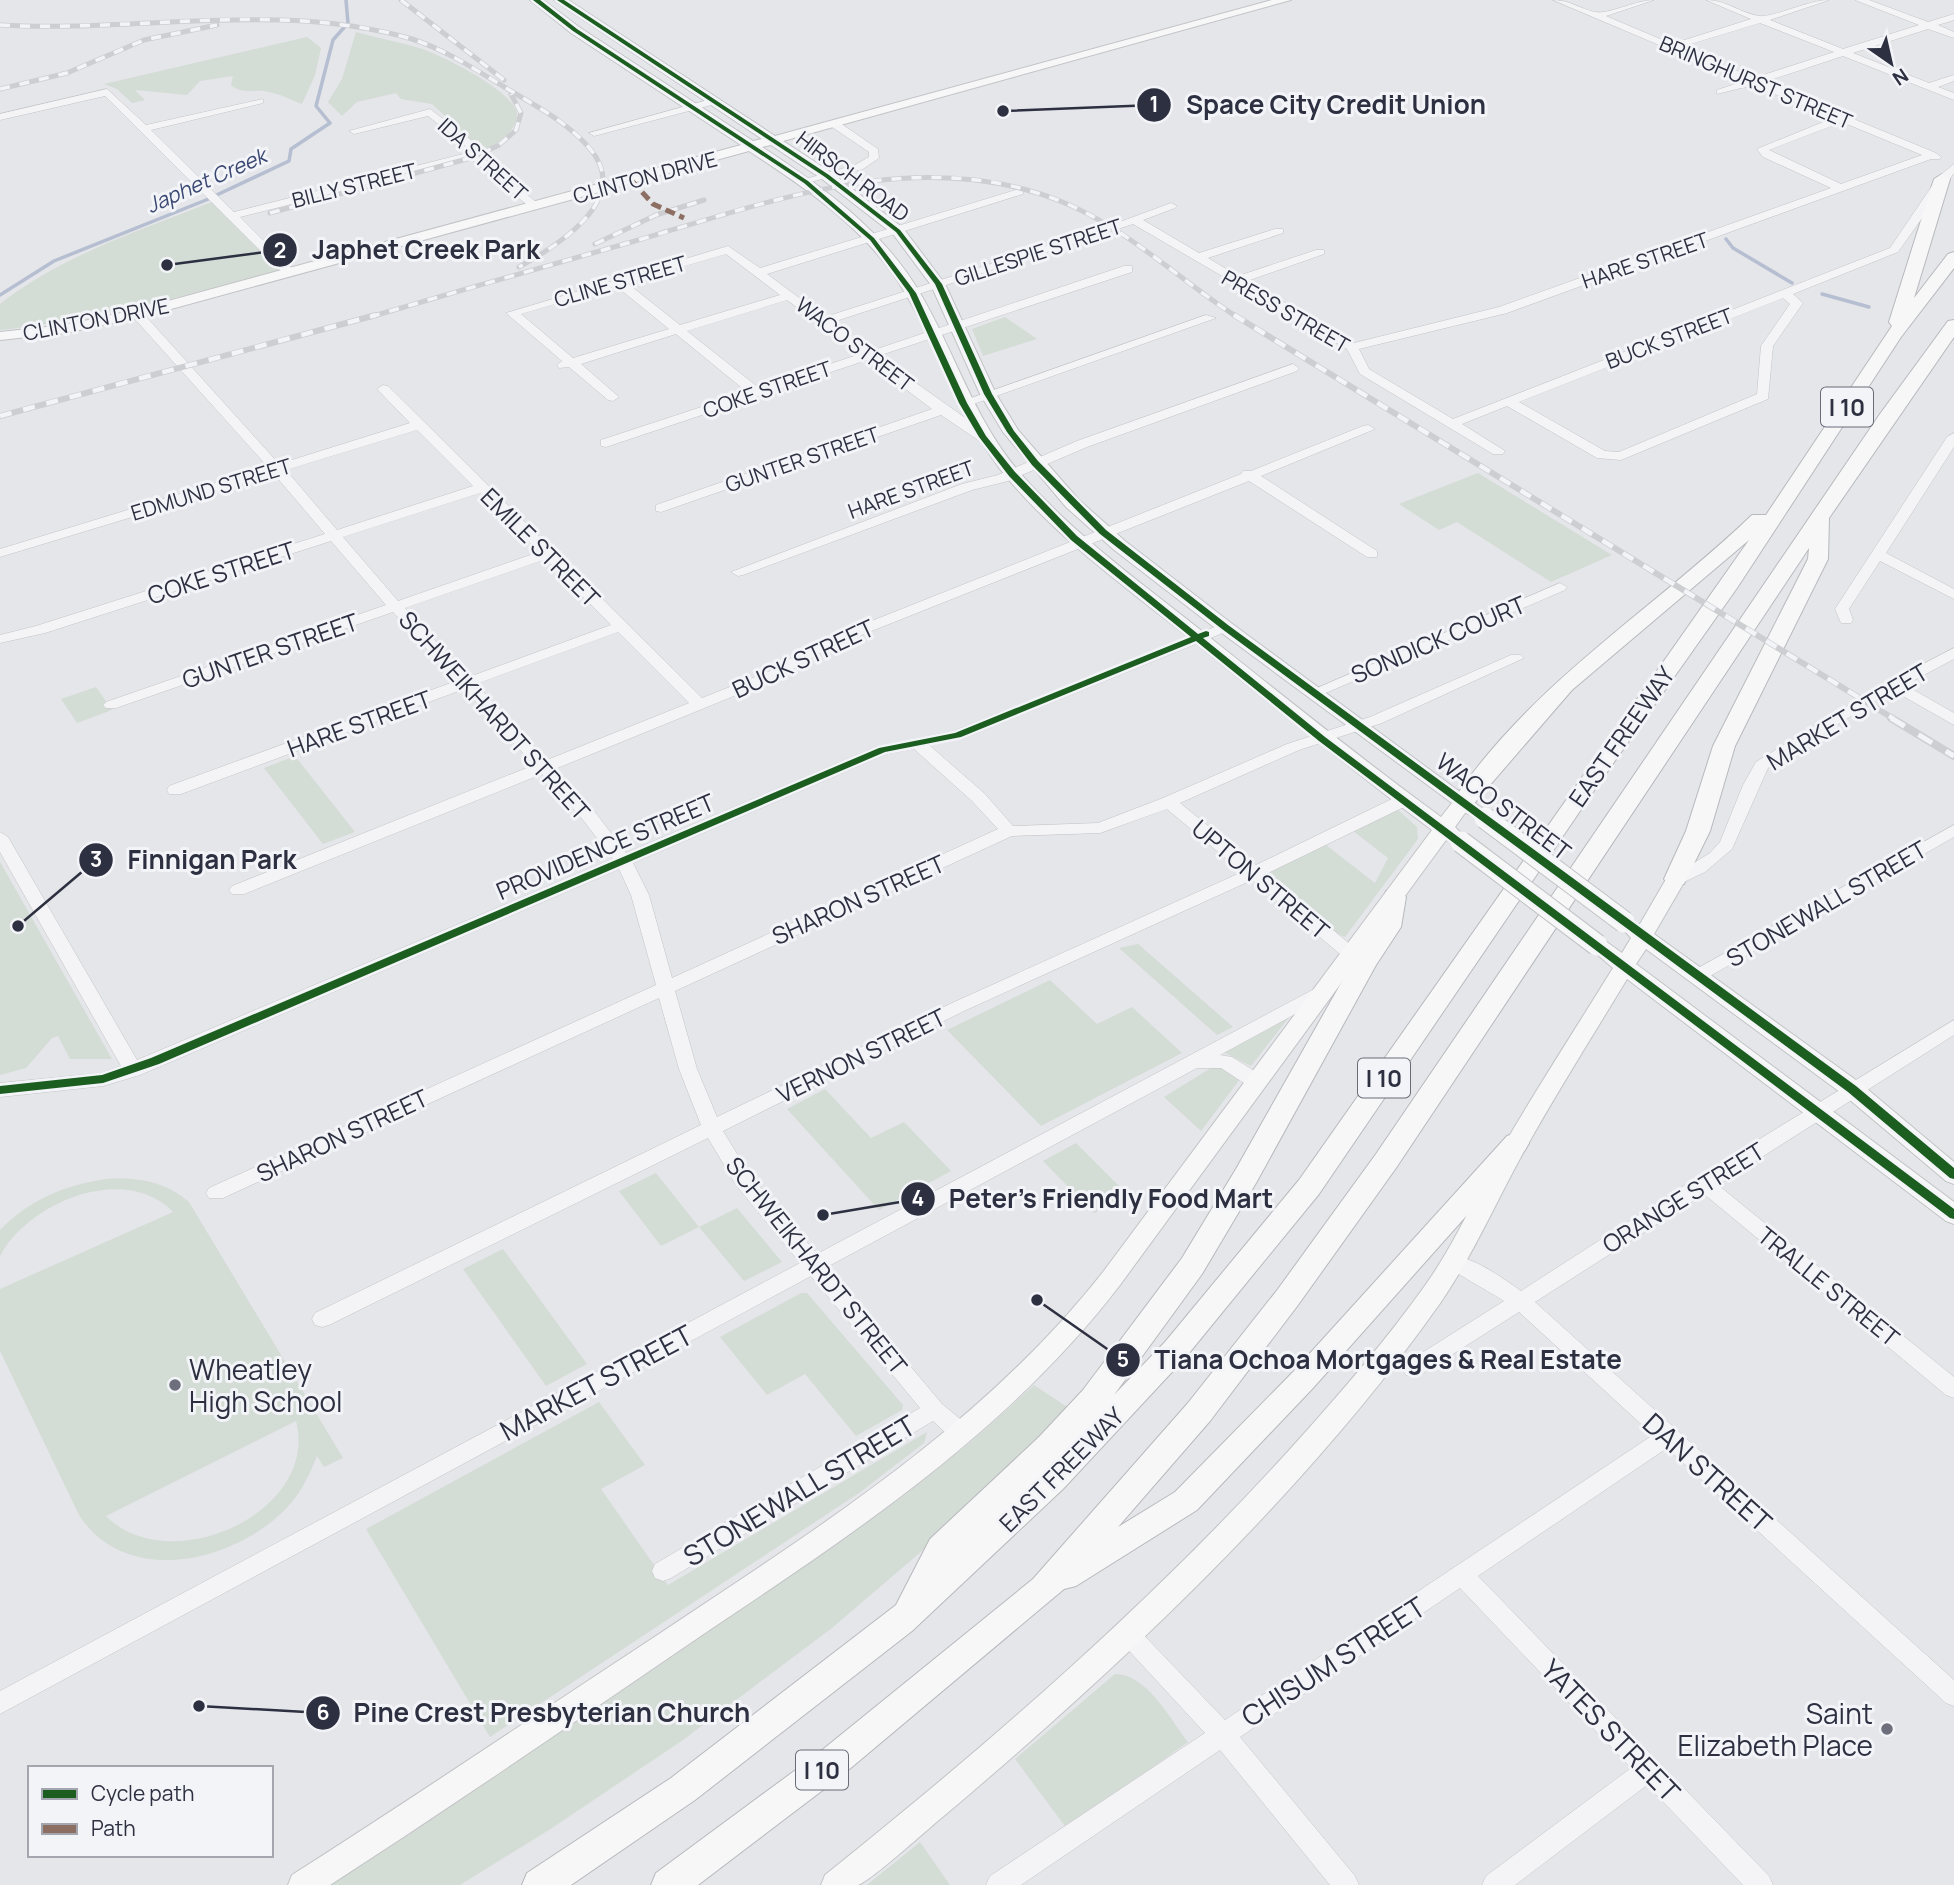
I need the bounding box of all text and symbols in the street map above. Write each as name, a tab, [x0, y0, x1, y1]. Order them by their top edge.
north arrow	[1856, 28, 1926, 98]
street label: BRINGHURST STREET	[1655, 29, 1857, 135]
text: N	[1888, 62, 1913, 92]
callout: Space City Credit Union	[1137, 81, 1500, 128]
text: Space City Credit Union	[1186, 86, 1486, 122]
text: 1	[1149, 90, 1159, 118]
street label: IDA STREET	[432, 111, 534, 207]
street label: HIRSCH ROAD	[791, 124, 915, 228]
water label: Japhet Creek	[142, 140, 273, 219]
street label: CLINTON DRIVE	[570, 144, 720, 210]
street label: BILLY STREET	[289, 156, 420, 214]
street label: GILLESPIE STREET	[951, 212, 1126, 292]
street label: HARE STREET	[1578, 225, 1713, 295]
callout: Japhet Creek Park	[263, 227, 554, 274]
text: Japhet Creek Park	[312, 231, 541, 267]
text: 2	[274, 236, 286, 264]
street label: CLINE STREET	[551, 249, 690, 313]
street label: PRESS STREET	[1217, 263, 1355, 359]
street label: WACO STREET	[790, 290, 920, 398]
street label: CLINTON DRIVE	[21, 291, 171, 347]
street label: BUCK STREET	[1601, 301, 1737, 375]
street label: COKE STREET	[699, 354, 835, 424]
road number: I 10	[1821, 388, 1873, 426]
street label: GUNTER STREET	[721, 419, 883, 498]
street label: EDMUND STREET	[127, 451, 295, 527]
street label: HARE STREET	[844, 453, 978, 525]
street label: EMILE STREET	[474, 480, 608, 614]
street label: COKE STREET	[143, 532, 300, 611]
street label: SONDICK COURT	[1346, 587, 1531, 691]
street label: SCHWEIKHARDT STREET	[392, 603, 598, 827]
street label: GUNTER STREET	[178, 604, 363, 696]
street label: BUCK STREET	[727, 610, 880, 705]
street label: MARKET STREET	[1760, 654, 1934, 777]
street label: EAST FREEWAY	[1560, 659, 1682, 813]
street label: HARE STREET	[282, 681, 436, 764]
street label: WACO STREET	[1430, 744, 1579, 868]
street label: PROVIDENCE STREET	[491, 785, 720, 907]
street label: UPTON STREET	[1185, 812, 1337, 947]
street label: STONEWALL STREET	[1720, 832, 1933, 974]
callout: Finnigan Park	[79, 836, 310, 883]
text: Finnigan Park	[128, 841, 297, 877]
text: 3	[90, 845, 102, 873]
street label: SHARON STREET	[766, 846, 950, 952]
street label: VERNON STREET	[771, 999, 952, 1110]
road number: I 10	[1358, 1058, 1410, 1098]
street label: SHARON STREET	[251, 1080, 434, 1189]
street label: ORANGE STREET	[1596, 1134, 1771, 1260]
street label: SCHWEIKHARDT STREET	[719, 1149, 916, 1381]
callout: Peter's Friendly Food Mart	[900, 1175, 1287, 1222]
text: Peter's Friendly Food Mart	[949, 1180, 1273, 1216]
text: 4	[912, 1184, 924, 1212]
street label: TRALLE STREET	[1751, 1219, 1907, 1354]
street label: MARKET STREET	[493, 1315, 699, 1449]
callout: Tiana Ochoa Mortgages & Real Estate	[1105, 1336, 1636, 1383]
text: Tiana Ochoa Mortgages & Real Estate	[1154, 1341, 1622, 1377]
text: 5	[1117, 1345, 1129, 1373]
place label: Wheatley High School	[189, 1350, 343, 1420]
marker: Wheatley High School	[167, 1377, 183, 1393]
street label: EAST FREEWAY	[991, 1399, 1131, 1539]
street label: DAN STREET	[1635, 1404, 1781, 1540]
street label: STONEWALL STREET	[676, 1405, 922, 1574]
street label: CHISUM STREET	[1234, 1587, 1433, 1735]
street label: YATES STREET	[1533, 1650, 1689, 1810]
callout: Pine Crest Presbyterian Church	[305, 1689, 765, 1736]
text: Pine Crest Presbyterian Church	[354, 1694, 750, 1730]
place label: Saint Elizabeth Place	[1678, 1694, 1873, 1764]
text: 6	[316, 1698, 330, 1726]
marker: Saint Elizabeth Place	[1879, 1721, 1895, 1737]
road number: I 10	[796, 1750, 848, 1790]
legend	[28, 1766, 273, 1857]
text: Cycle path	[91, 1779, 194, 1807]
text: Path	[91, 1814, 136, 1842]

